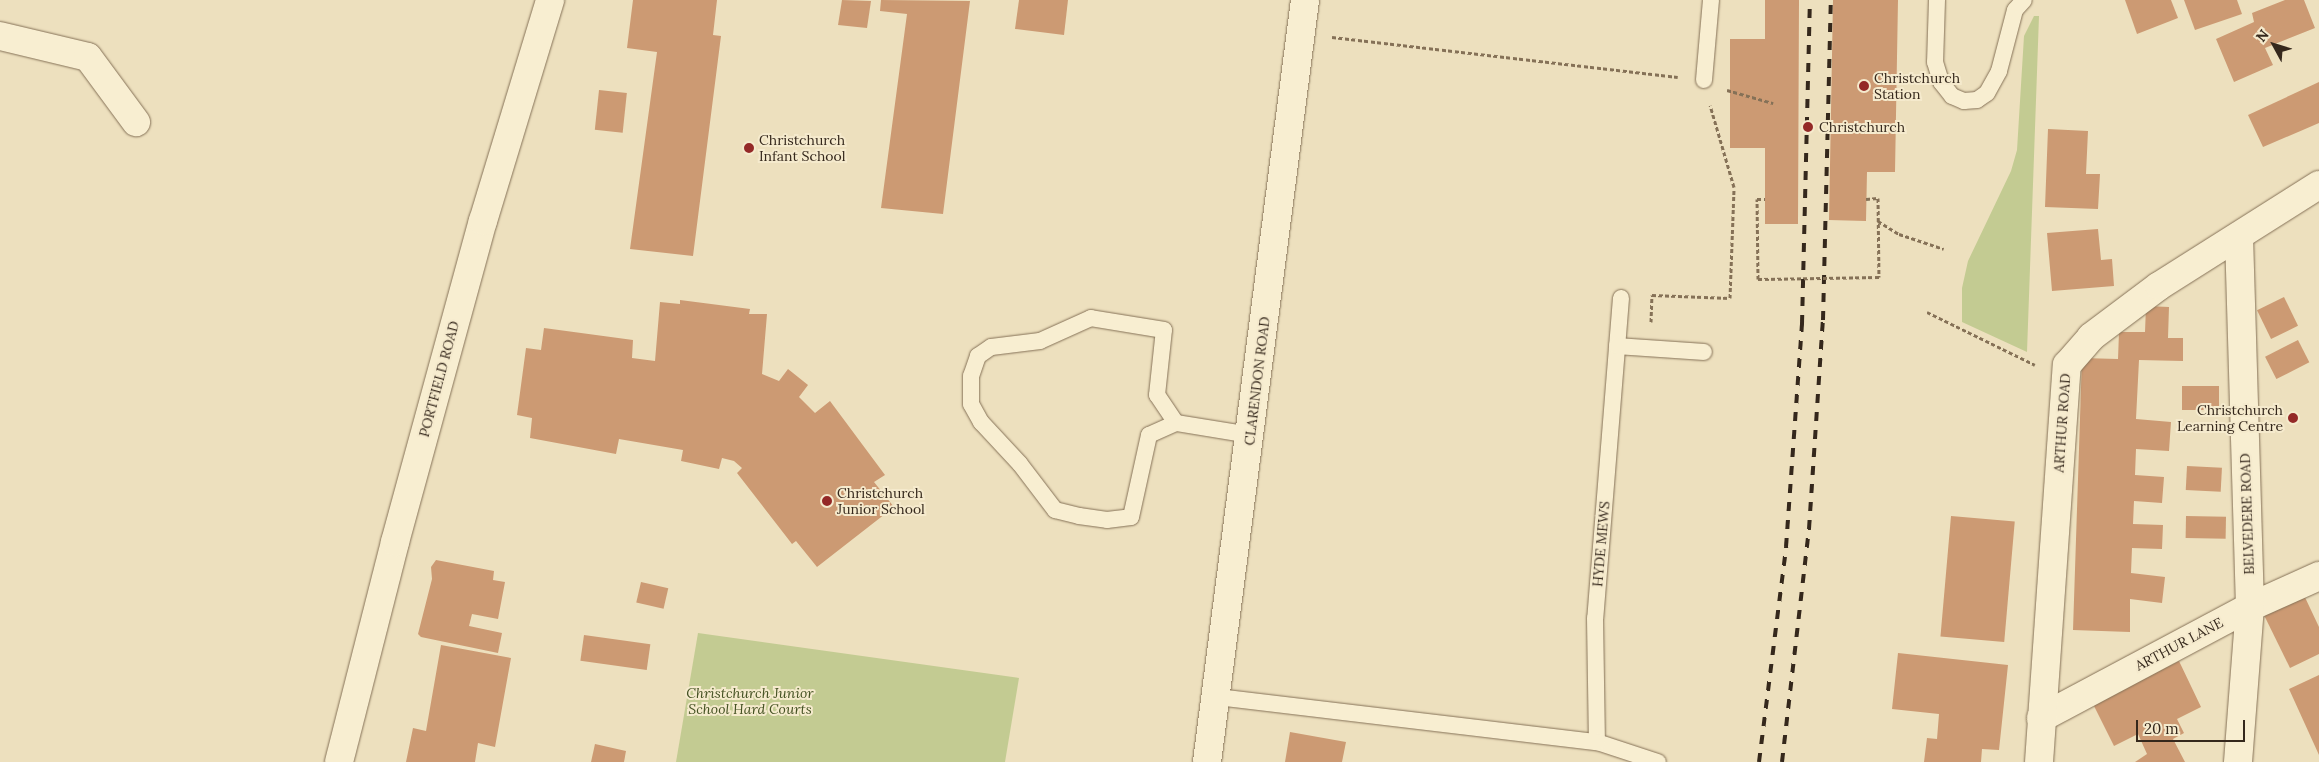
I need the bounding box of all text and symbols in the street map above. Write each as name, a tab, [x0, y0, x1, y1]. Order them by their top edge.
north arrow	[2249, 20, 2299, 70]
text: N	[2252, 26, 2273, 45]
place label: Christchurch Station	[1874, 70, 1960, 102]
marker: Christchurch Station	[1858, 80, 1870, 92]
place label: Christchurch	[1819, 119, 1905, 135]
marker: Christchurch	[1801, 120, 1815, 134]
place label: Christchurch Infant School	[759, 132, 845, 164]
marker: Christchurch Infant School	[743, 142, 755, 154]
street label: CLARENDON ROAD	[1241, 316, 1273, 446]
street label: PORTFIELD ROAD	[415, 319, 463, 439]
street label: ARTHUR ROAD	[2050, 373, 2074, 473]
place label: Christchurch Learning Centre	[2177, 402, 2283, 434]
marker: Christchurch Learning Centre	[2287, 412, 2299, 424]
street label: BELVEDERE ROAD	[2236, 453, 2258, 575]
place label: Christchurch Junior School	[837, 485, 925, 518]
marker: Christchurch Junior School	[821, 495, 833, 507]
street label: HYDE MEWS	[1589, 500, 1613, 588]
street label: ARTHUR LANE	[2132, 614, 2226, 674]
park label: Christchurch Junior School Hard Courts	[686, 685, 814, 718]
scale bar	[2139, 710, 2248, 742]
text: 20 m	[2144, 719, 2179, 738]

